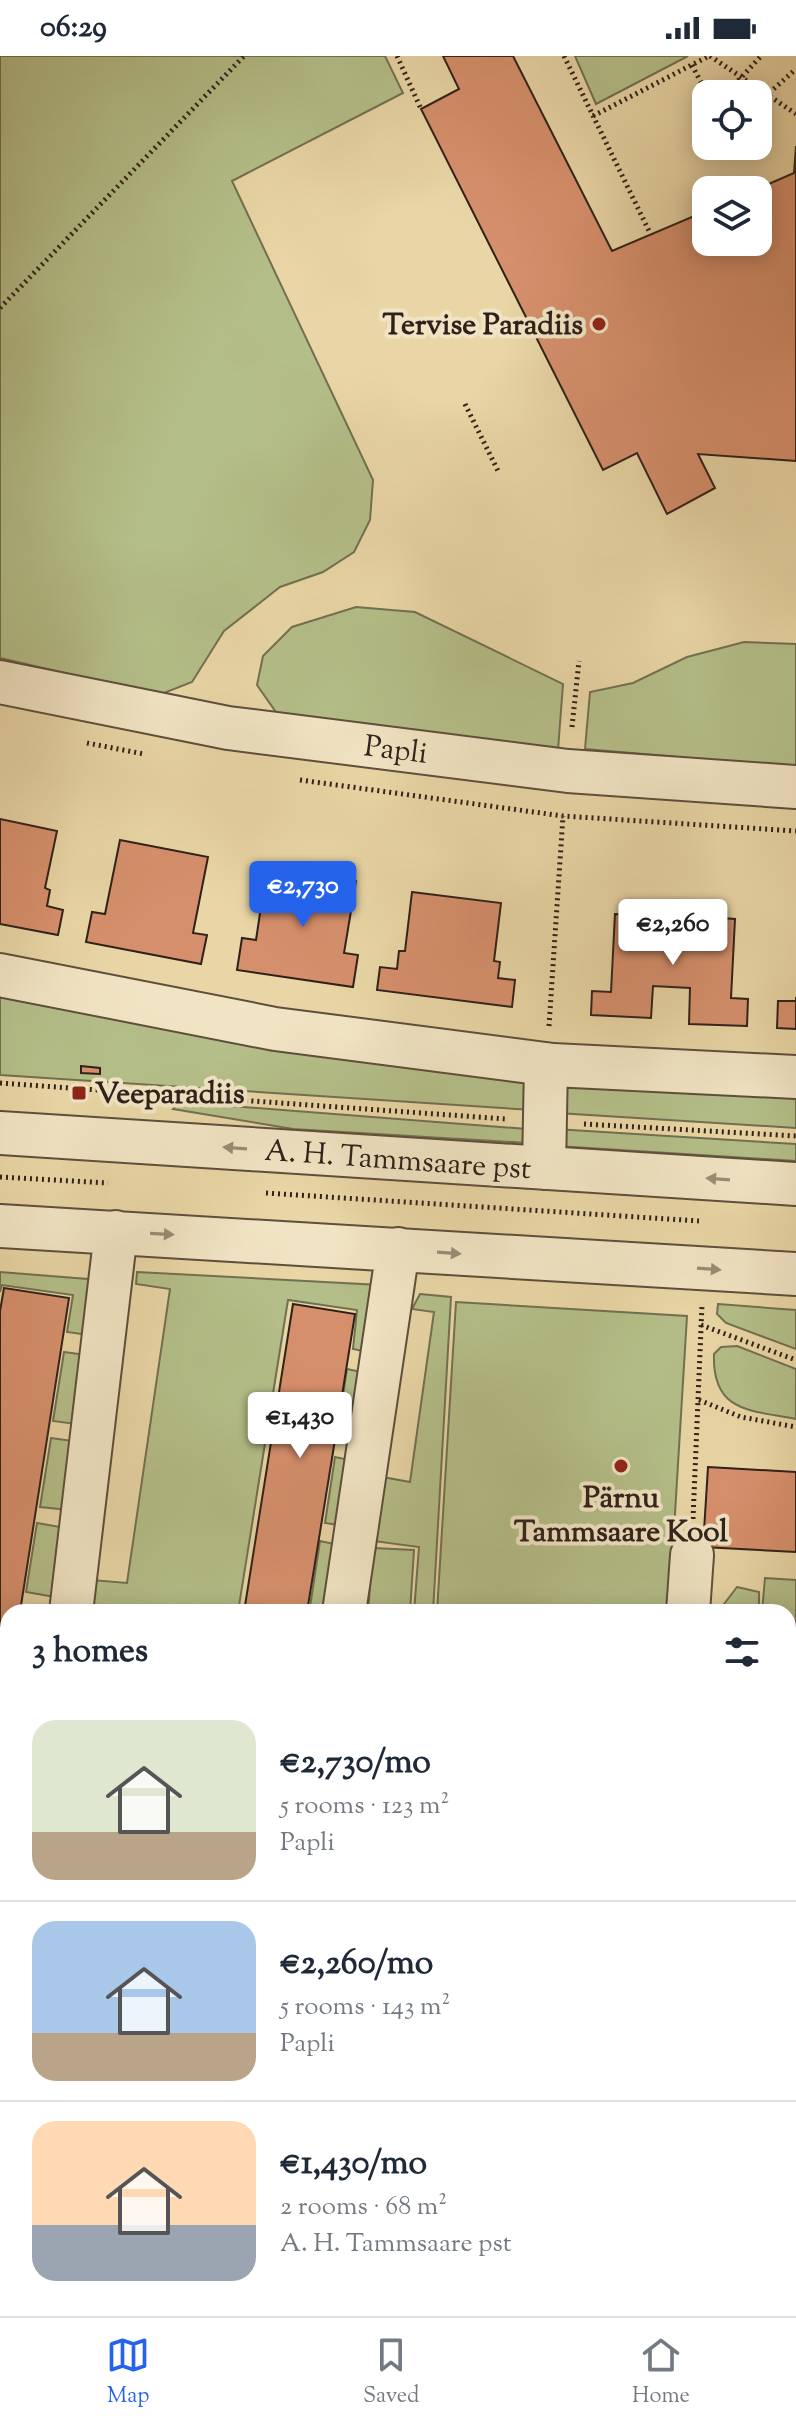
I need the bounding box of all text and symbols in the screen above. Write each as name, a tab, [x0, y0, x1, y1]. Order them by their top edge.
text: 06:29	[40, 7, 107, 50]
map controls	[692, 80, 772, 256]
button: locate	[692, 80, 772, 160]
button: layers	[692, 176, 772, 256]
place label: Tervise Paradiis	[383, 305, 583, 348]
marker: Tervise Paradiis	[590, 315, 608, 333]
street label: Papli	[362, 726, 430, 777]
pin: €2,730	[238, 861, 368, 929]
text: €2,730	[267, 868, 339, 905]
pin: €2,260	[608, 899, 738, 967]
text: €2,260	[636, 906, 710, 943]
place label: Veeparadiis	[95, 1074, 245, 1117]
marker: Veeparadiis	[70, 1084, 88, 1102]
street label: A. H. Tammsaare pst	[263, 1131, 533, 1192]
one-way arrow	[222, 1141, 247, 1154]
one-way arrow	[705, 1172, 730, 1185]
one-way arrow	[150, 1228, 175, 1241]
one-way arrow	[437, 1246, 462, 1259]
one-way arrow	[697, 1263, 722, 1276]
pin: €1,430	[235, 1392, 365, 1460]
text: €1,430	[266, 1399, 334, 1436]
marker: Pärnu Tammsaare Kool	[612, 1457, 630, 1475]
place label: Pärnu Tammsaare Kool	[514, 1478, 729, 1555]
text: 3 homes	[32, 1628, 148, 1677]
icon: filters	[720, 1630, 764, 1674]
text: €2,730/mo	[280, 1739, 431, 1788]
icon: home	[96, 1752, 192, 1848]
text: 5 rooms · 123 m²	[280, 1788, 449, 1825]
text: Papli	[280, 1825, 335, 1862]
text: €2,260/mo	[280, 1940, 433, 1989]
icon: home	[96, 1953, 192, 2049]
text: 5 rooms · 143 m²	[280, 1989, 450, 2026]
text: Papli	[280, 2026, 335, 2063]
text: €1,430/mo	[280, 2140, 427, 2189]
icon: home	[96, 2153, 192, 2249]
text: 2 rooms · 68 m²	[280, 2189, 447, 2226]
text: A. H. Tammsaare pst	[280, 2226, 512, 2263]
tab: Map	[106, 2333, 150, 2413]
tab: Saved	[363, 2333, 419, 2413]
tab: Home	[632, 2333, 690, 2413]

